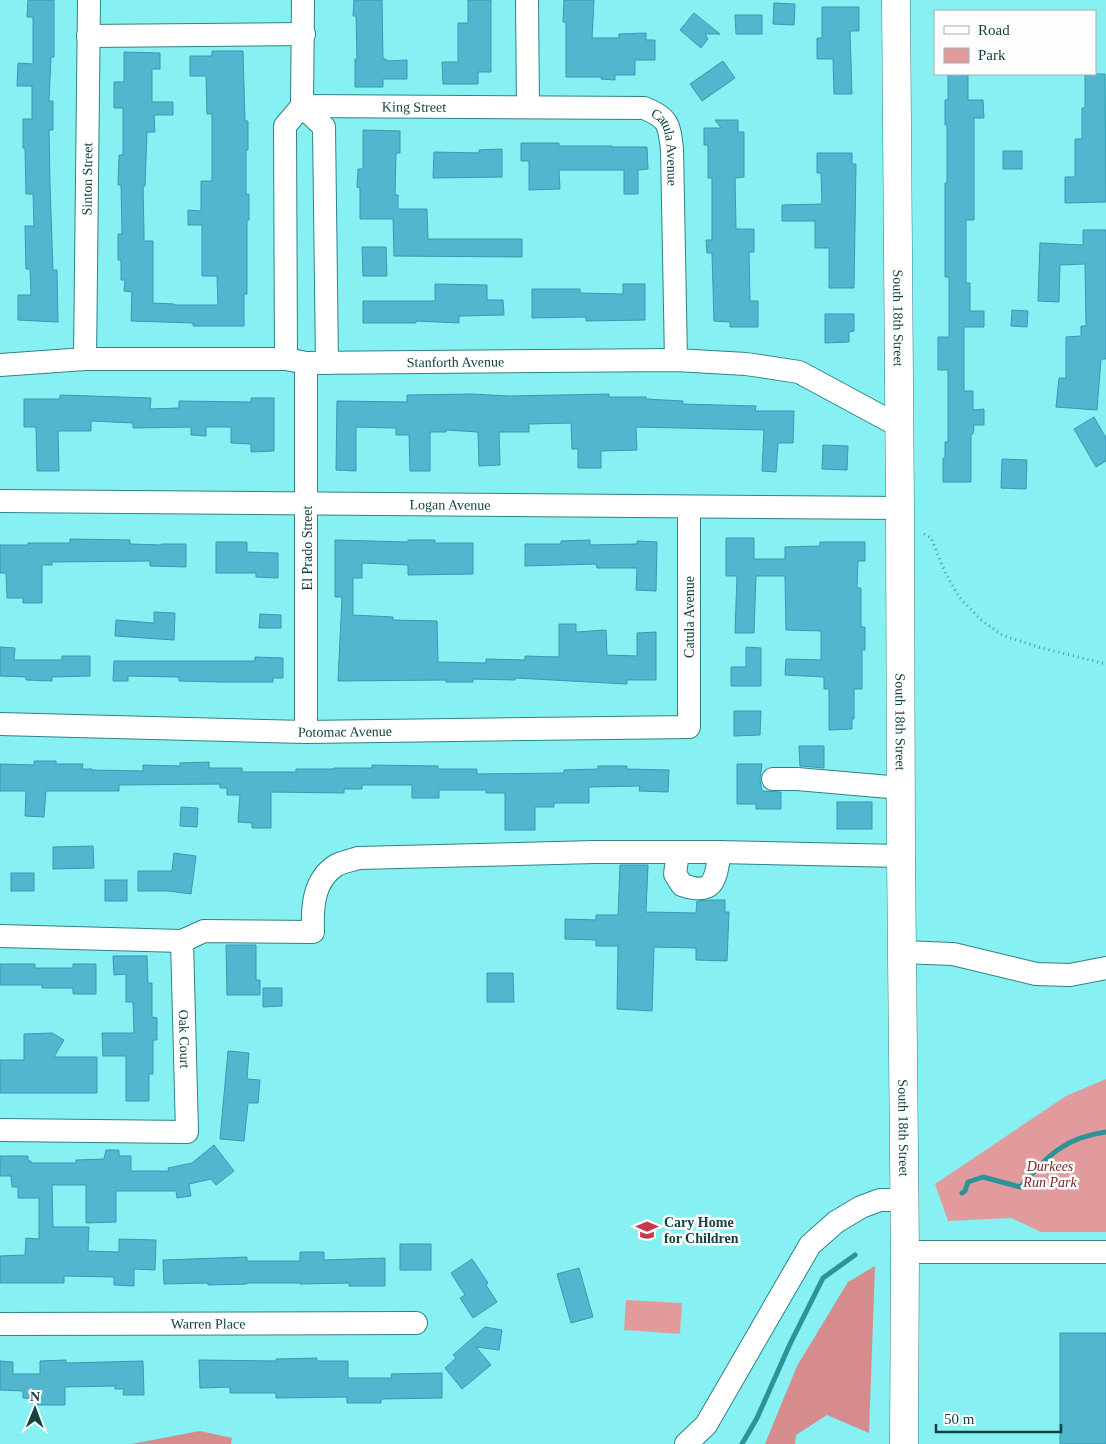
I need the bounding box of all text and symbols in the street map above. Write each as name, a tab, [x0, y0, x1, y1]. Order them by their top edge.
legend	[934, 10, 1096, 75]
text: Road	[978, 22, 1010, 38]
text: Park	[978, 47, 1006, 63]
street label: King Street	[382, 99, 446, 115]
street label: Catula Avenue	[648, 106, 680, 186]
street label: Sinton Street	[80, 142, 95, 215]
street label: South 18th Street	[890, 269, 906, 367]
street label: Stanforth Avenue	[407, 354, 504, 370]
street label: Logan Avenue	[409, 497, 491, 513]
street label: El Prado Street	[300, 506, 315, 590]
street label: Catula Avenue	[682, 576, 697, 658]
street label: South 18th Street	[892, 673, 908, 771]
street label: Potomac Avenue	[298, 724, 392, 740]
street label: Oak Court	[176, 1009, 192, 1069]
street label: South 18th Street	[895, 1079, 911, 1177]
park label: Durkees Run Park	[1022, 1159, 1077, 1190]
place label: Cary Home for Children	[664, 1215, 739, 1246]
school or university icon: Cary Home for Children	[634, 1217, 660, 1243]
street label: Warren Place	[171, 1316, 245, 1332]
north arrow	[10, 1384, 60, 1434]
text: N	[30, 1389, 40, 1404]
scale bar	[936, 1402, 1061, 1434]
text: 50 m	[944, 1411, 975, 1427]

